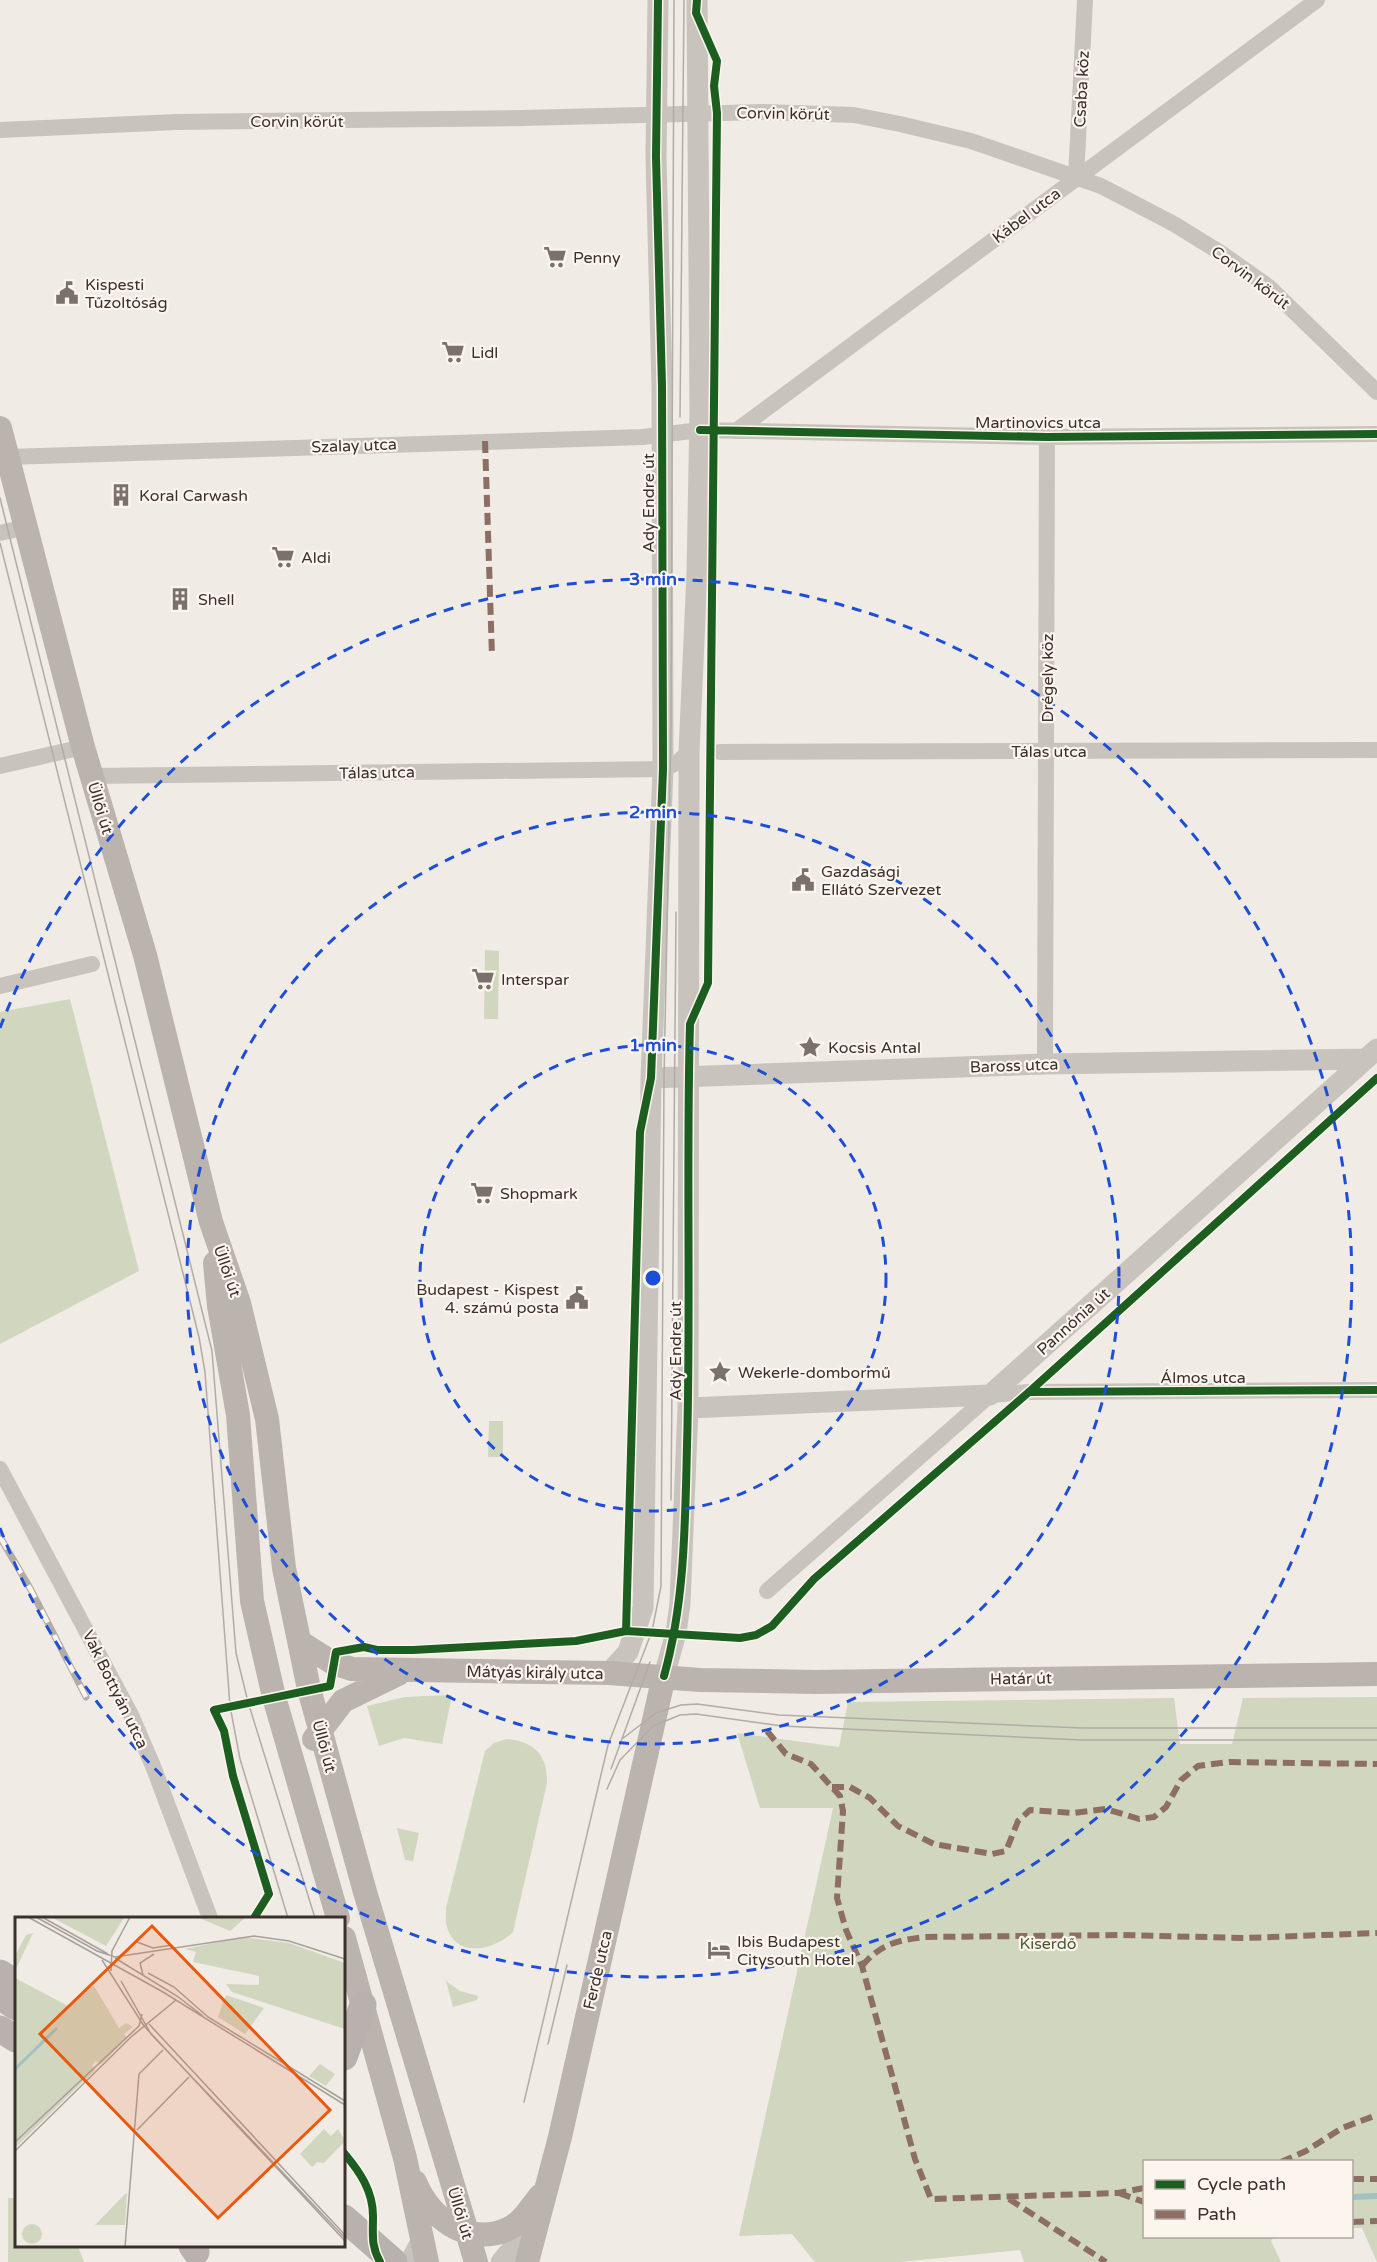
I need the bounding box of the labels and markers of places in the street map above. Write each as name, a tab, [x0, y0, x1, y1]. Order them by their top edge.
supermarket icon: Penny	[542, 244, 568, 270]
place label: Penny	[573, 248, 621, 268]
place label: Kispesti Tűzoltóság	[85, 275, 168, 313]
public building icon: Kispesti Tűzoltóság	[54, 280, 80, 306]
supermarket icon: Lidl	[440, 339, 466, 365]
place label: Lidl	[471, 343, 498, 363]
building icon: Koral Carwash	[108, 482, 134, 508]
place label: Koral Carwash	[139, 486, 248, 506]
supermarket icon: Aldi	[270, 544, 296, 570]
place label: Aldi	[301, 548, 331, 568]
building icon: Shell	[167, 586, 193, 612]
place label: Shell	[198, 590, 235, 610]
place label: Gazdasági Ellátó Szervezet	[821, 862, 941, 900]
public building icon: Gazdasági Ellátó Szervezet	[790, 867, 816, 893]
supermarket icon: Interspar	[470, 966, 496, 992]
place label: Interspar	[501, 970, 570, 990]
place icon: Kocsis Antal	[797, 1034, 823, 1060]
place label: Kocsis Antal	[828, 1038, 921, 1058]
supermarket icon: Shopmark	[469, 1180, 495, 1206]
place label: Shopmark	[500, 1184, 578, 1204]
centre of rings	[643, 1268, 663, 1288]
place label: Budapest - Kispest 4. számú posta	[416, 1280, 559, 1318]
public building icon: Budapest - Kispest 4. számú posta	[564, 1285, 590, 1311]
place icon: Wekerle-dombormű	[707, 1359, 733, 1385]
place label: Wekerle-dombormű	[738, 1363, 891, 1383]
place label: Ibis Budapest Citysouth Hotel	[737, 1932, 854, 1970]
hotel icon: Ibis Budapest Citysouth Hotel	[706, 1937, 732, 1963]

